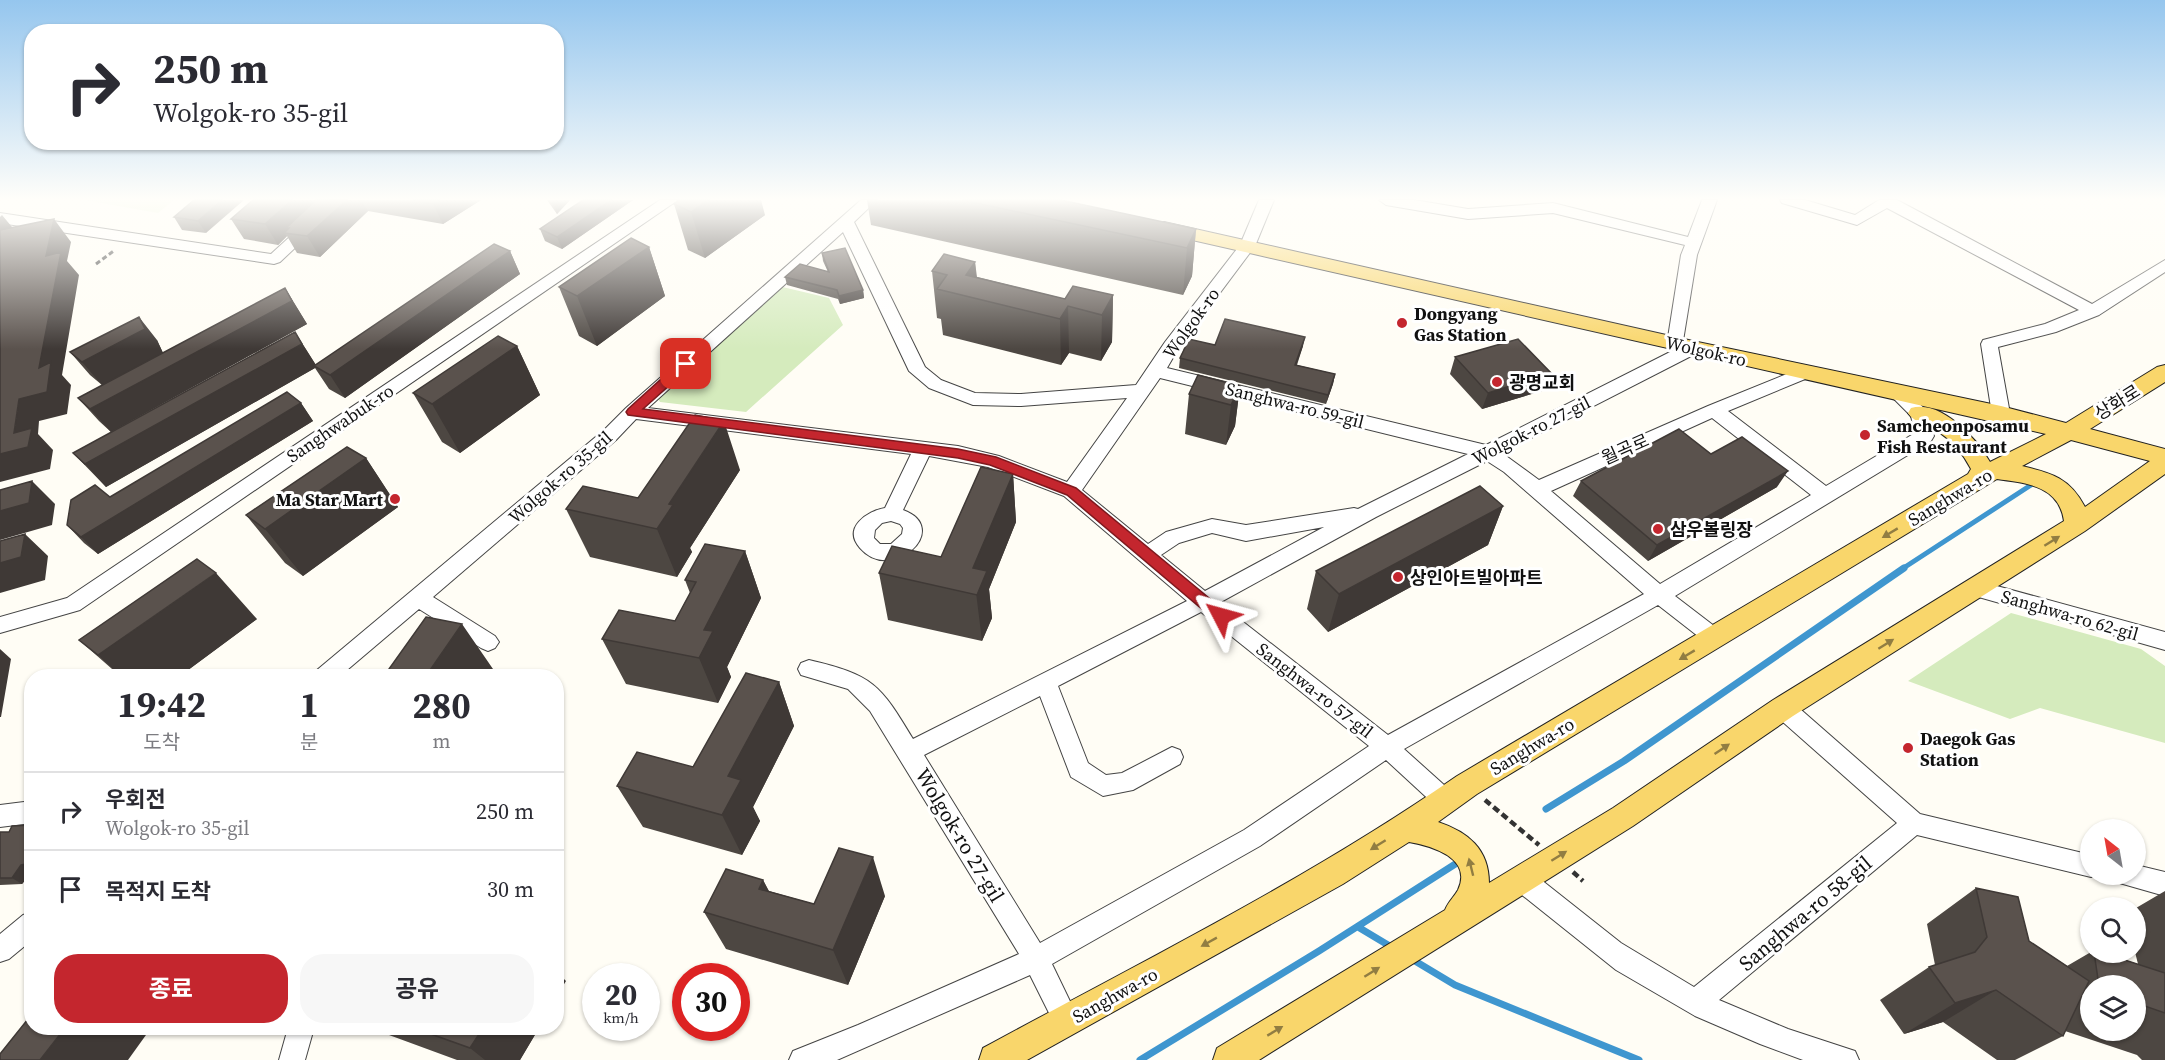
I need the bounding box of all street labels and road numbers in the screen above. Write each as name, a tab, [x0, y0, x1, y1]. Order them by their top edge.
street label: Wolgok-ro	[1157, 282, 1225, 364]
street label: Wolgok-ro	[1663, 330, 1749, 372]
street label: Sanghwa-ro 59-gil	[1223, 376, 1367, 434]
street label: Sanghwabuk-ro	[281, 378, 399, 468]
street label: 상화로	[2089, 378, 2145, 426]
street label: Wolgok-ro 27-gil	[1467, 389, 1595, 471]
street label: Wolgok-ro 35-gil	[503, 425, 617, 529]
street label: 월곡로	[1597, 427, 1653, 471]
street label: Sanghwa-ro	[1903, 462, 1997, 532]
street label: Sanghwa-ro 62-gil	[1998, 583, 2142, 647]
street label: Sanghwa-ro 57-gil	[1251, 636, 1379, 744]
street label: Sanghwa-ro	[1485, 711, 1579, 781]
street label: Wolgok-ro 27-gil	[909, 763, 1011, 907]
street label: Sanghwa-ro 58-gil	[1732, 849, 1878, 977]
street label: Sanghwa-ro	[1068, 961, 1162, 1029]

